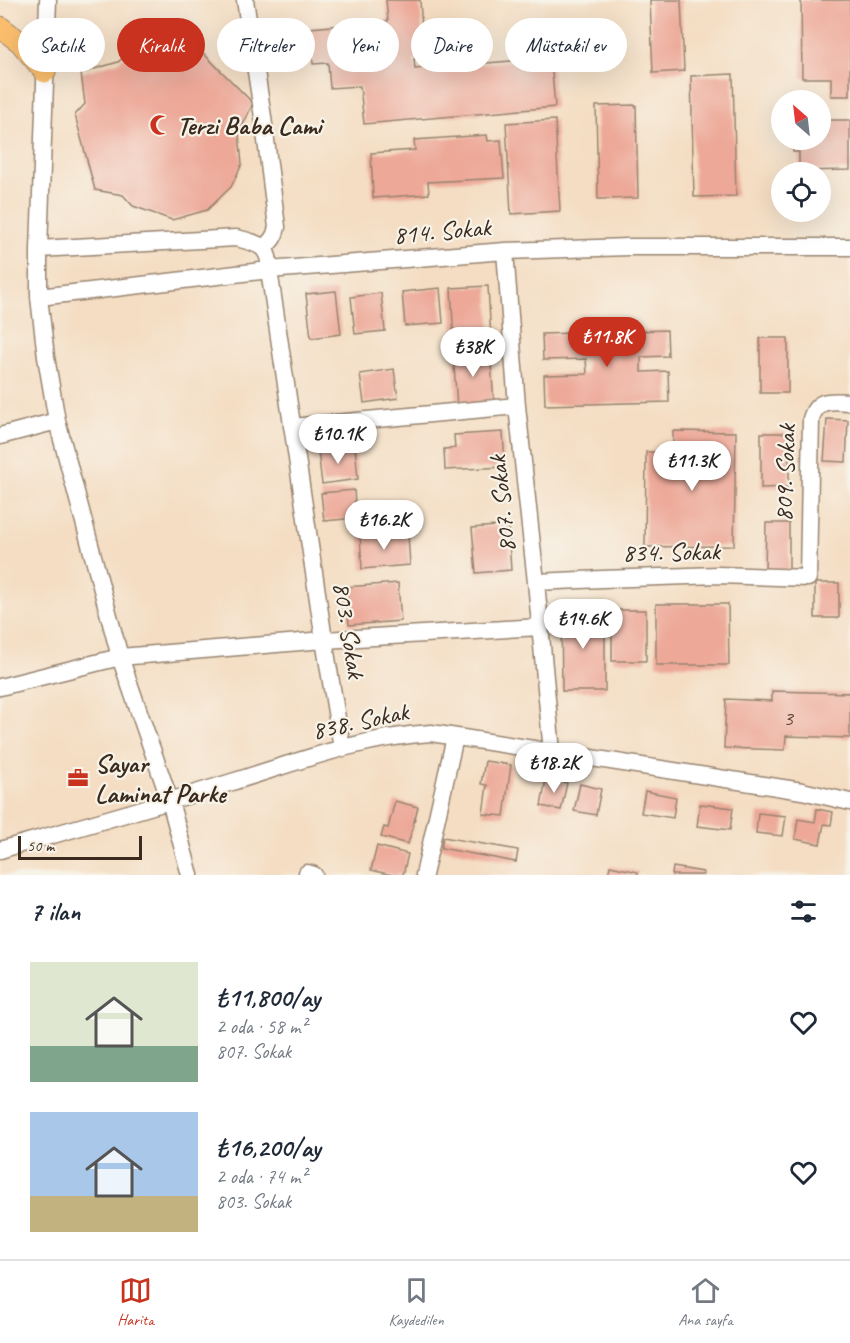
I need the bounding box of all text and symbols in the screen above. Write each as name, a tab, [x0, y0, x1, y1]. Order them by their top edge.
chip: Satılık	[18, 18, 105, 72]
chip: Kiralık	[117, 18, 205, 72]
chip: Filtreler	[217, 18, 315, 72]
chip: Yeni	[327, 18, 399, 72]
chip: Daire	[411, 18, 493, 72]
chip: Müstakil ev	[505, 18, 627, 72]
north arrow	[771, 90, 831, 150]
map controls	[771, 90, 831, 222]
place label: Terzi Baba Cami	[177, 109, 325, 142]
mosque icon: Terzi Baba Cami	[148, 113, 172, 137]
button: locate	[771, 162, 831, 222]
street label: 814. Sokak	[392, 210, 493, 252]
pin: ₺11.8K	[558, 317, 656, 368]
text: ₺11.8K	[582, 324, 632, 349]
pin: ₺38K	[437, 327, 509, 378]
text: ₺38K	[454, 334, 492, 359]
pin: ₺10.1K	[289, 414, 387, 465]
text: ₺10.1K	[313, 421, 363, 446]
street label: 809. Sokak	[767, 422, 803, 522]
pin: ₺11.3K	[643, 441, 741, 492]
text: ₺11.3K	[667, 448, 717, 473]
street label: 807. Sokak	[480, 452, 524, 554]
pin: ₺16.2K	[335, 500, 433, 551]
text: ₺16.2K	[359, 507, 409, 532]
street label: 834. Sokak	[622, 535, 722, 569]
street label: 803. Sokak	[325, 579, 373, 682]
pin: ₺14.6K	[534, 599, 632, 650]
text: ₺14.6K	[558, 606, 608, 631]
street label: 838. Sokak	[309, 694, 413, 747]
house number: 3	[783, 704, 795, 732]
pin: ₺18.2K	[505, 743, 603, 794]
place label: Sayar Laminat Parke	[95, 747, 228, 810]
text: ₺18.2K	[529, 750, 579, 775]
office icon: Sayar Laminat Parke	[66, 766, 90, 790]
scale bar	[18, 833, 142, 860]
text: 50 m	[27, 836, 54, 856]
text: 7 ilan	[30, 895, 80, 928]
icon: filters	[787, 895, 820, 928]
text: ₺11,800/ay	[216, 981, 320, 1014]
icon: home	[78, 986, 150, 1058]
icon: heart	[787, 1006, 820, 1039]
text: 2 oda · 58 m²	[216, 1014, 307, 1039]
text: 807. Sokak	[216, 1039, 291, 1064]
text: ₺16,200/ay	[216, 1131, 320, 1164]
icon: home	[78, 1136, 150, 1208]
icon: heart	[787, 1156, 820, 1189]
text: 2 oda · 74 m²	[216, 1164, 307, 1189]
text: 803. Sokak	[216, 1189, 291, 1214]
tab: Harita	[117, 1274, 154, 1330]
tab: Kaydedilen	[388, 1274, 444, 1330]
tab: Ana sayfa	[678, 1274, 733, 1330]

